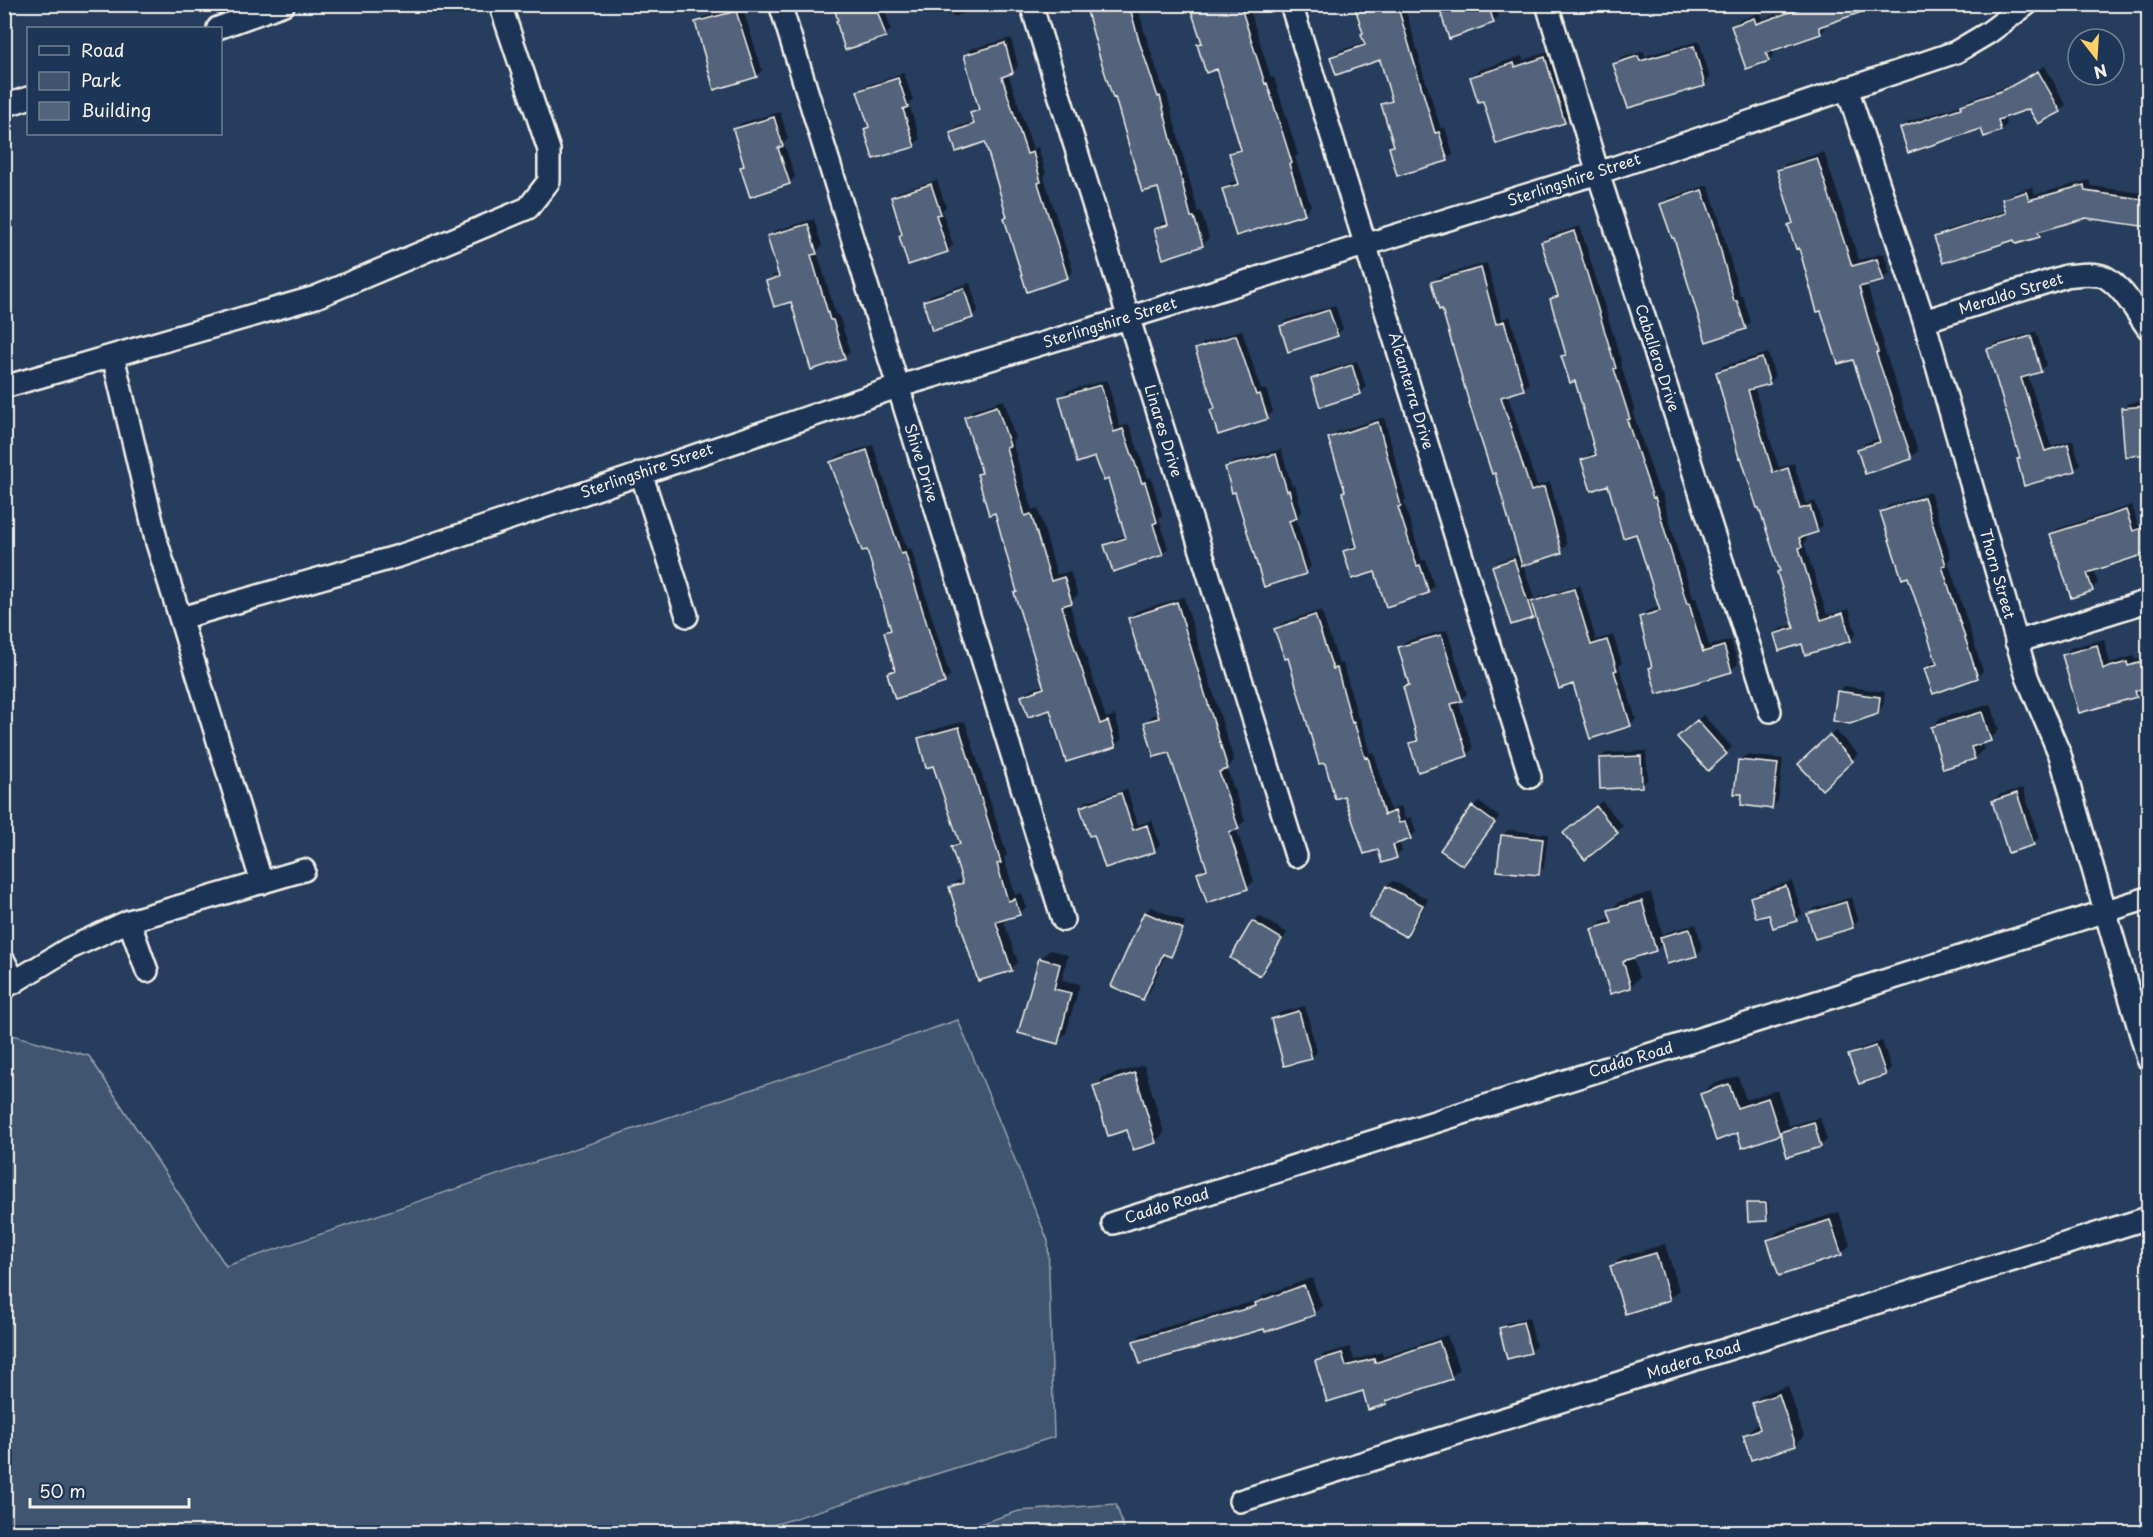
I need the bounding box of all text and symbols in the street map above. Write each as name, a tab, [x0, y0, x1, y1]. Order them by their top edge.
legend	[27, 27, 222, 135]
north arrow	[2066, 27, 2126, 87]
text: Road	[81, 36, 125, 63]
text: N	[2091, 59, 2110, 86]
text: Park	[81, 66, 121, 93]
text: Building	[81, 96, 151, 123]
street label: Sterlingshire Street	[1504, 146, 1643, 211]
street label: Meraldo Street	[1956, 266, 2066, 319]
street label: Sterlingshire Street	[1040, 290, 1179, 353]
street label: Caballero Drive	[1630, 301, 1687, 414]
street label: Alcanterra Drive	[1384, 329, 1441, 452]
street label: Linares Drive	[1139, 382, 1189, 480]
street label: Shive Drive	[900, 420, 945, 505]
street label: Sterlingshire Street	[577, 436, 716, 503]
street label: Thorn Street	[1975, 526, 2022, 621]
street label: Caddo Road	[1586, 1035, 1676, 1082]
street label: Caddo Road	[1122, 1181, 1212, 1228]
street label: Madera Road	[1644, 1333, 1744, 1384]
scale bar	[30, 1471, 189, 1509]
text: 50 m	[39, 1477, 86, 1504]

